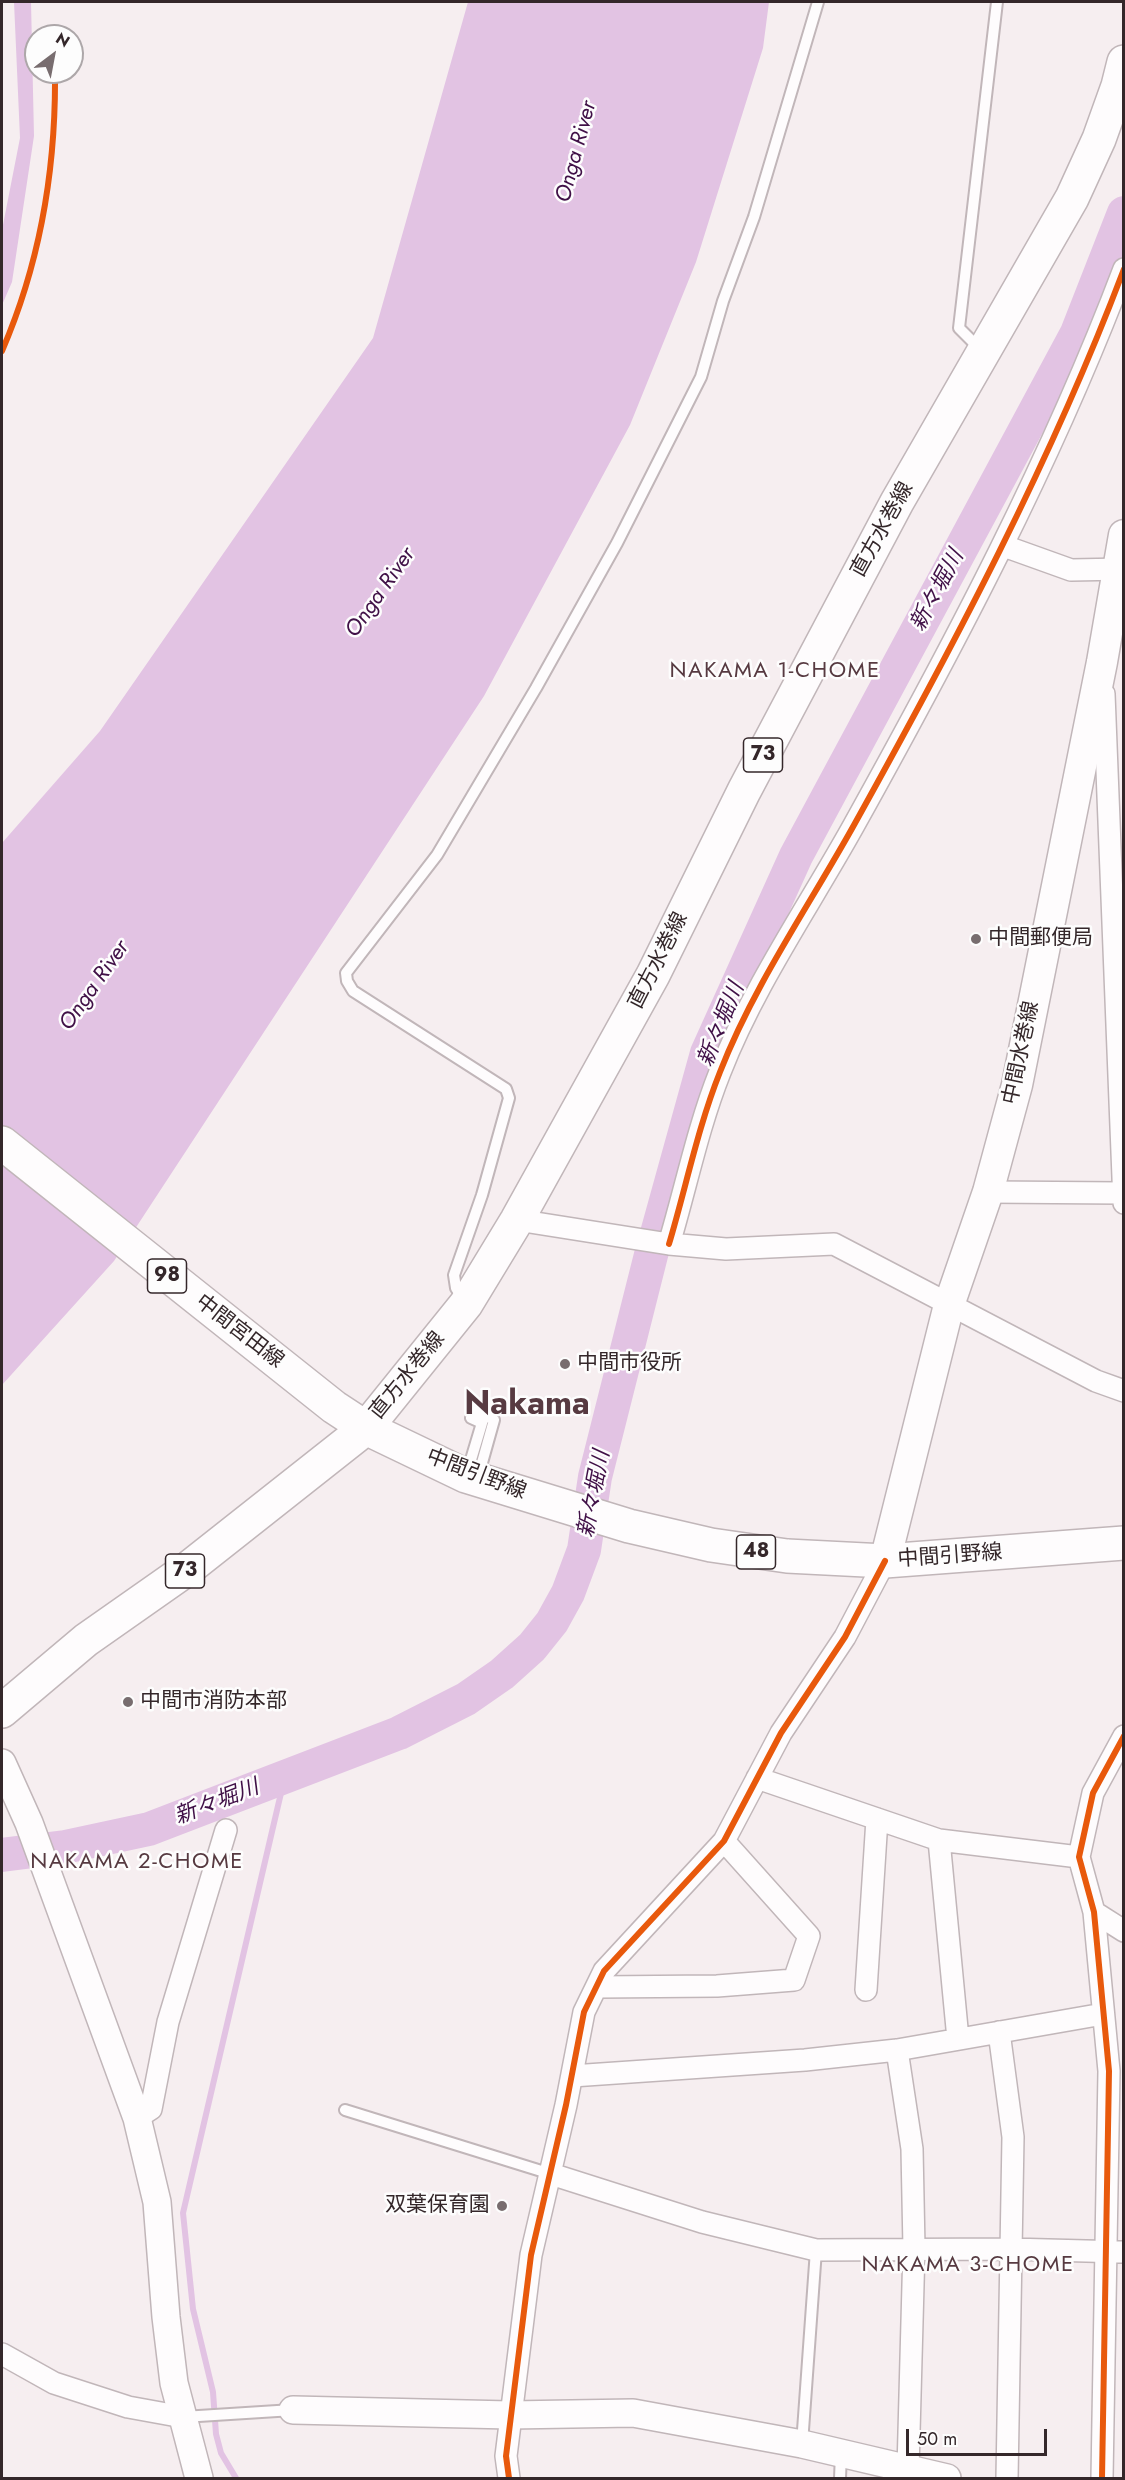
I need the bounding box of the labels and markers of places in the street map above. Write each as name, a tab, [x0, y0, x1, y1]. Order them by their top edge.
place label: 中間郵便局	[988, 926, 1093, 952]
marker: 中間郵便局	[969, 932, 983, 946]
place label: 中間市役所	[577, 1351, 682, 1377]
marker: 中間市役所	[558, 1357, 572, 1371]
place label: 中間市消防本部	[140, 1689, 287, 1715]
marker: 中間市消防本部	[121, 1695, 135, 1709]
place label: 双葉保育園	[385, 2193, 490, 2219]
marker: 双葉保育園	[495, 2199, 509, 2213]

